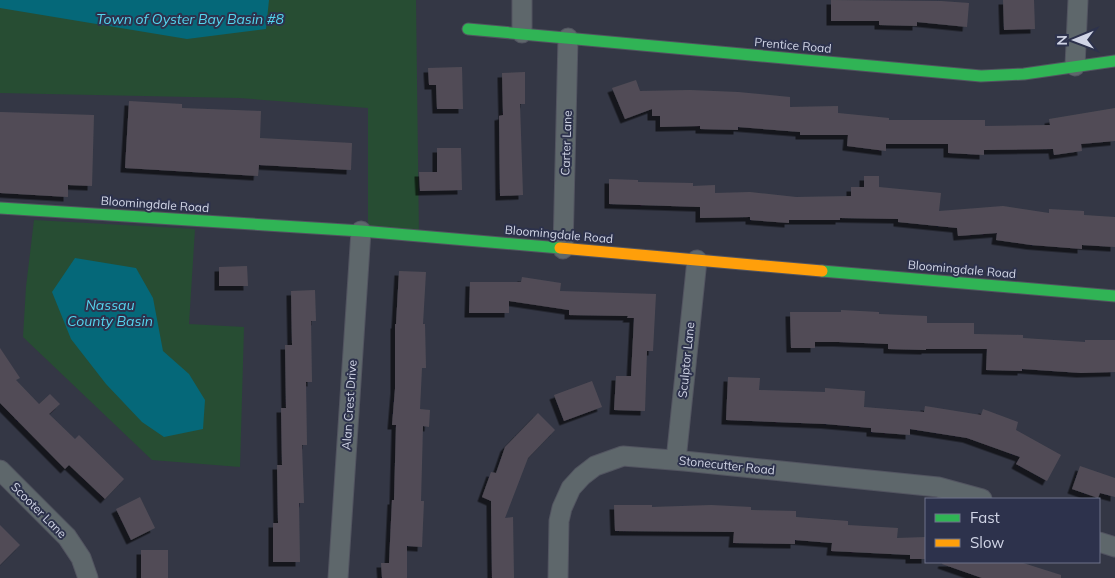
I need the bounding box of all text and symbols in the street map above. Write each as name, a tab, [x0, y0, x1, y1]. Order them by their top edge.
water label: Town of Oyster Bay Basin #8	[96, 10, 284, 28]
north arrow	[1050, 15, 1100, 65]
street label: Prentice Road	[754, 34, 832, 56]
text: N	[1053, 35, 1071, 46]
street label: Carter Lane	[557, 110, 575, 176]
street label: Bloomingdale Road	[100, 193, 210, 215]
street label: Bloomingdale Road	[504, 222, 614, 246]
street label: Bloomingdale Road	[907, 257, 1017, 281]
water label: Nassau County Basin	[67, 296, 153, 330]
street label: Sculptor Lane	[675, 321, 697, 399]
street label: Alan Crest Drive	[338, 359, 360, 451]
street label: Stonecutter Road	[678, 452, 776, 478]
street label: Scooter Lane	[8, 479, 70, 541]
legend	[925, 498, 1100, 563]
text: Fast	[970, 508, 1000, 527]
text: Slow	[970, 533, 1004, 552]

